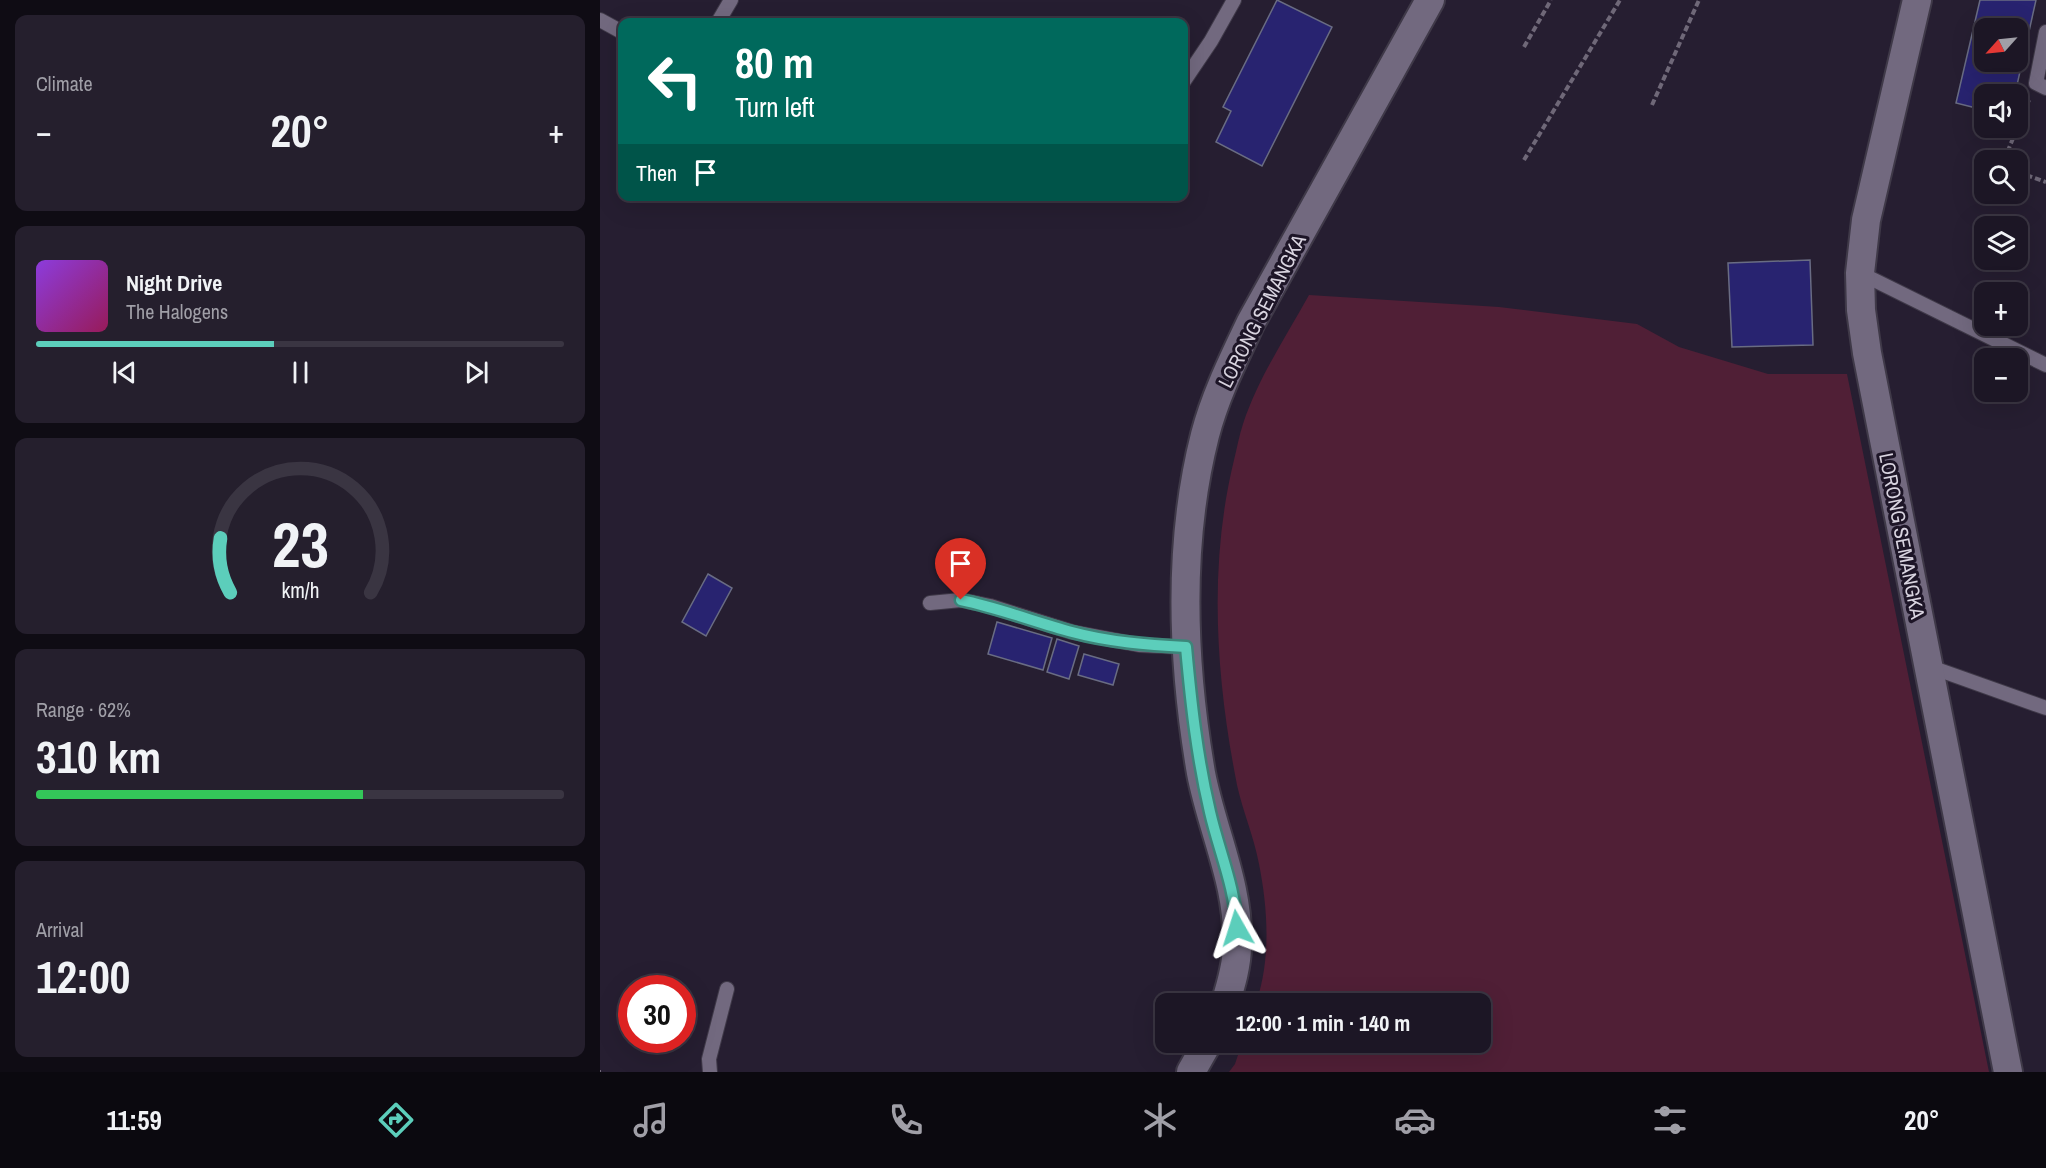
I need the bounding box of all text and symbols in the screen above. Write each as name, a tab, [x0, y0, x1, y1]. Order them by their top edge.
north arrow	[1974, 18, 2028, 72]
map controls	[1974, 18, 2028, 402]
text: 80 m	[735, 35, 814, 91]
icon: left	[636, 42, 714, 120]
text: Climate	[36, 70, 93, 97]
button: sound	[1974, 84, 2028, 138]
text: Turn left	[735, 89, 814, 125]
text: 20°	[270, 100, 330, 161]
text: −	[36, 109, 52, 153]
text: +	[548, 109, 564, 153]
button: search	[1974, 150, 2028, 204]
icon: arrive	[689, 156, 722, 189]
text: Then	[636, 158, 677, 188]
button: layers	[1974, 216, 2028, 270]
street label: LORONG SEMANGKA	[1211, 229, 1312, 392]
text: Night Drive	[126, 268, 222, 298]
button: +	[1974, 282, 2028, 336]
text: The Halogens	[126, 298, 228, 325]
button: −	[1974, 348, 2028, 402]
icon: previous	[108, 356, 141, 389]
icon: pause	[284, 356, 317, 389]
icon: next	[460, 356, 493, 389]
street label: LORONG SEMANGKA	[1873, 451, 1932, 621]
text: 23	[272, 502, 328, 586]
pin	[935, 538, 986, 600]
icon: arrive	[944, 547, 977, 580]
text: km/h	[281, 576, 319, 605]
text: Range · 62%	[36, 696, 131, 723]
text: 310 km	[36, 726, 161, 787]
position arrow	[1205, 896, 1269, 960]
text: Arrival	[36, 916, 83, 943]
text: 12:00	[36, 946, 130, 1007]
speed limit sign: 30	[618, 975, 696, 1053]
text: 12:00 · 1 min · 140 m	[1236, 1008, 1410, 1038]
icon: directions	[375, 1099, 417, 1141]
icon: music	[630, 1099, 672, 1141]
icon: phone	[885, 1099, 927, 1141]
icon: climate	[1139, 1099, 1181, 1141]
icon: car	[1394, 1099, 1436, 1141]
icon: filters	[1649, 1099, 1691, 1141]
text: 11:59	[106, 1102, 162, 1138]
text: 20°	[1904, 1102, 1940, 1138]

